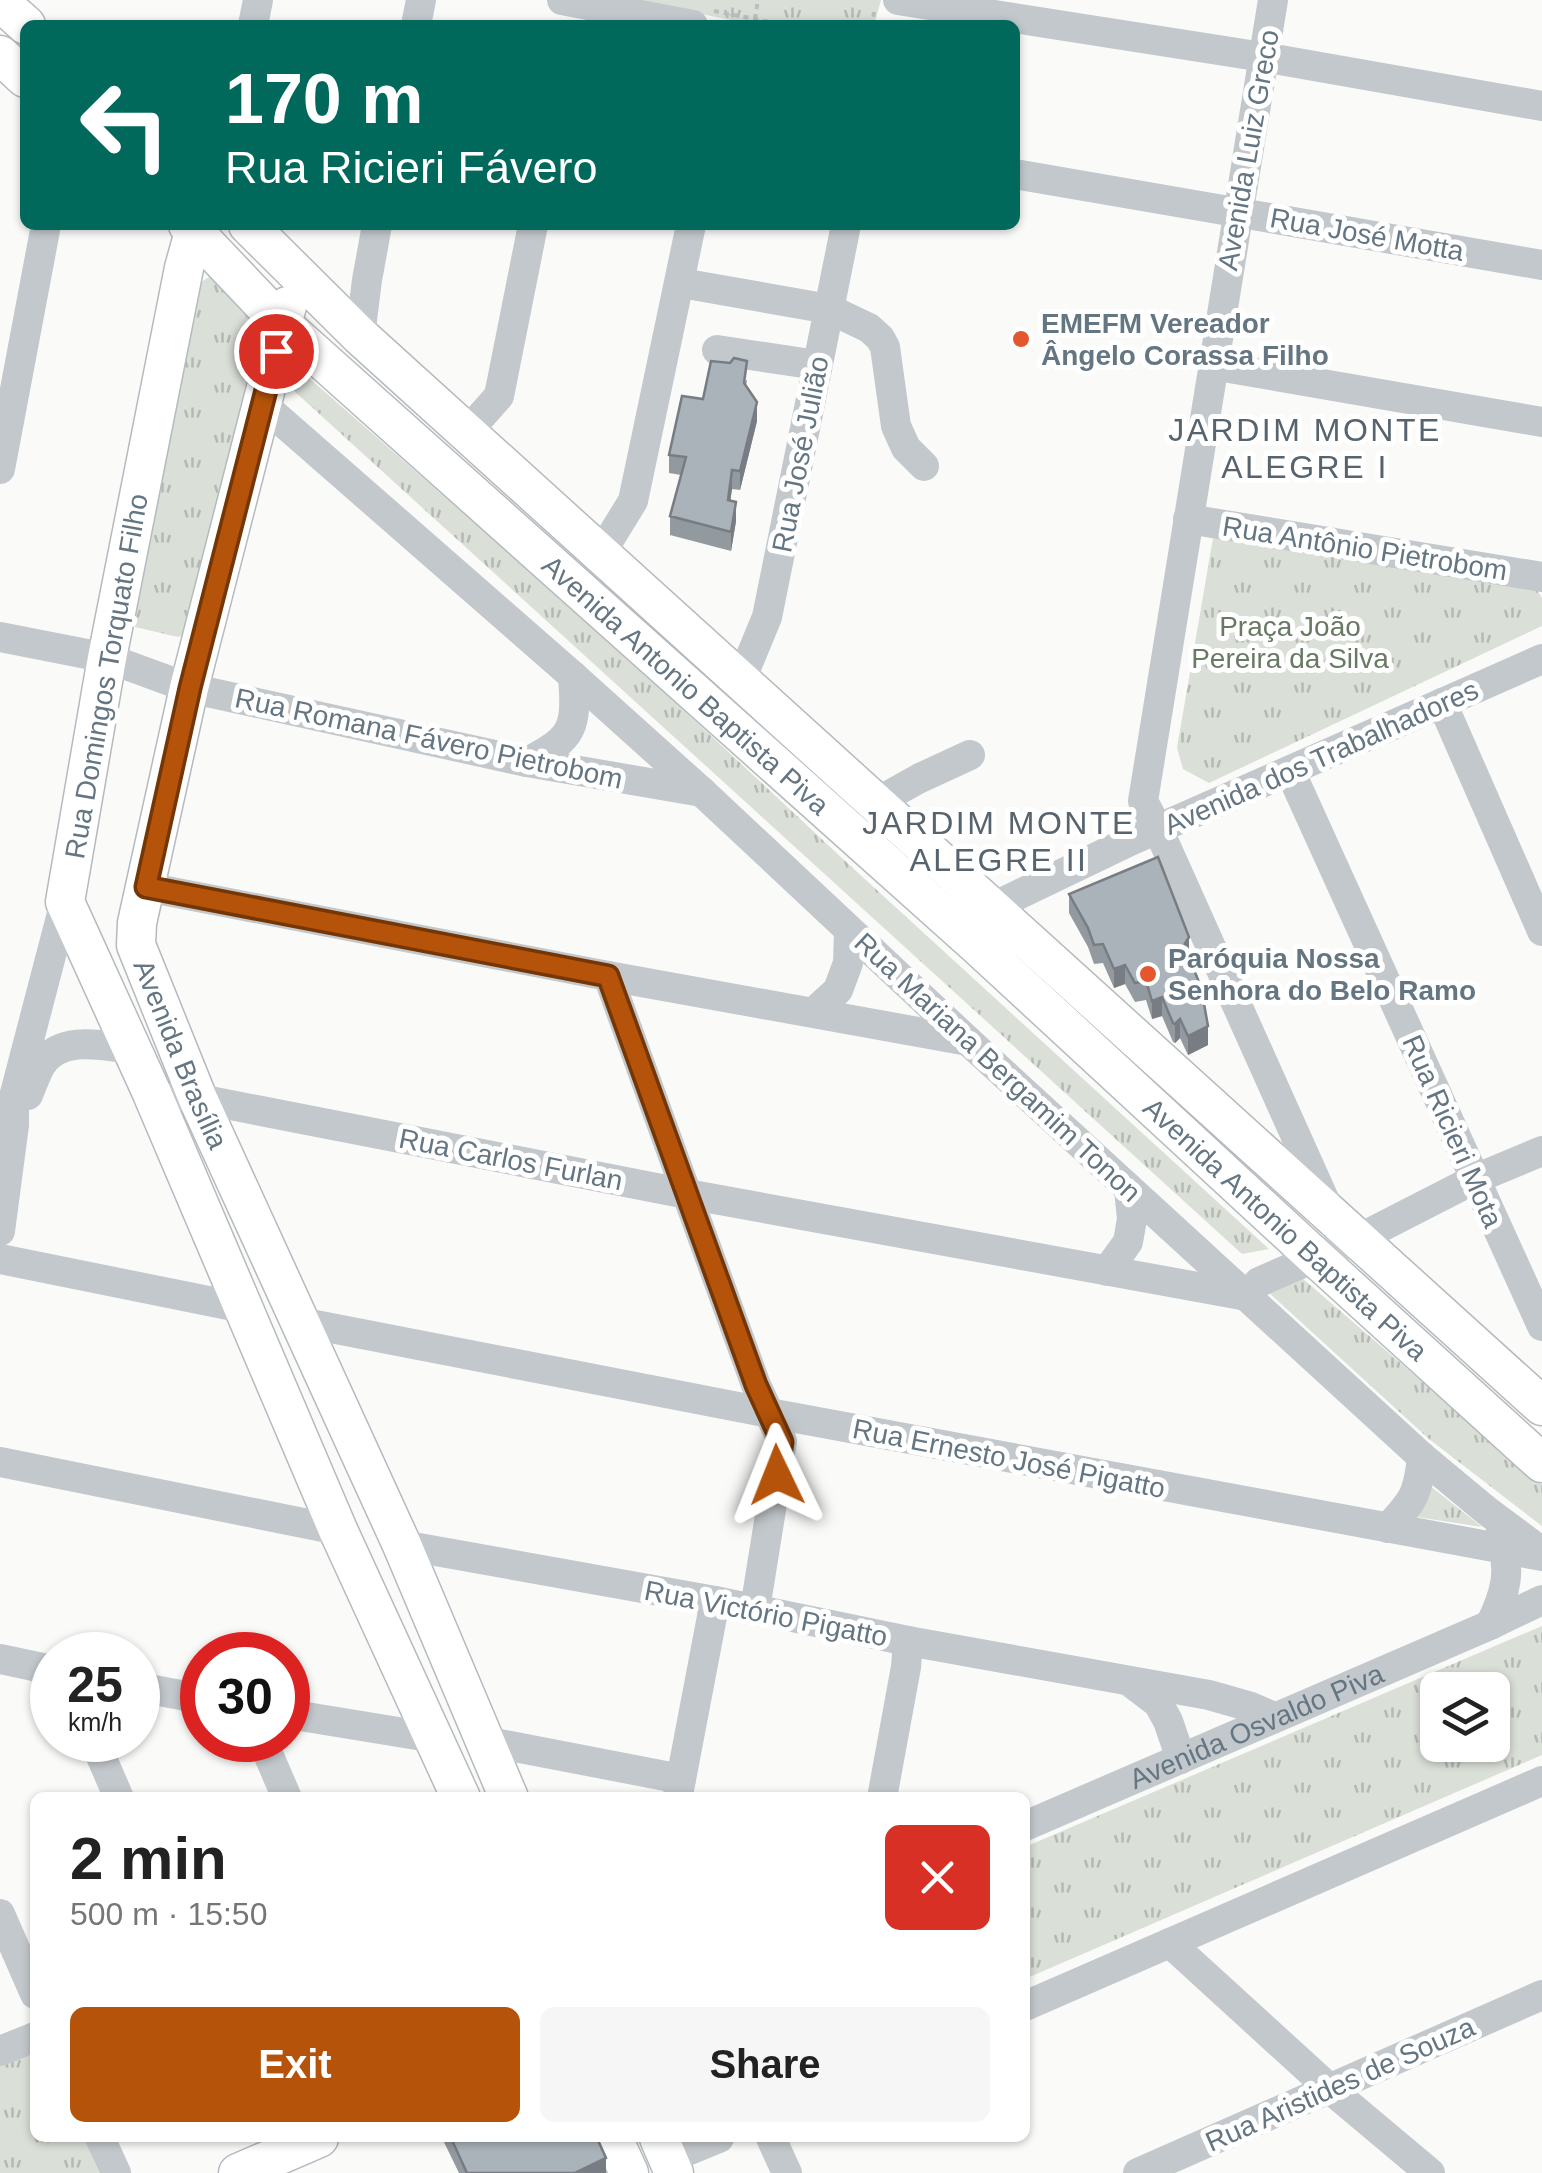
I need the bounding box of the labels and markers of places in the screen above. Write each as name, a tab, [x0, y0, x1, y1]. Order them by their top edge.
place label: EMEFM Vereador Ângelo Corassa Filho	[1041, 308, 1329, 371]
pin	[234, 309, 319, 394]
marker: EMEFM Vereador Ângelo Corassa Filho	[1010, 328, 1032, 350]
place label: Paróquia Nossa Senhora do Belo Ramo	[1168, 943, 1476, 1006]
marker: Paróquia Nossa Senhora do Belo Ramo	[1137, 963, 1159, 985]

